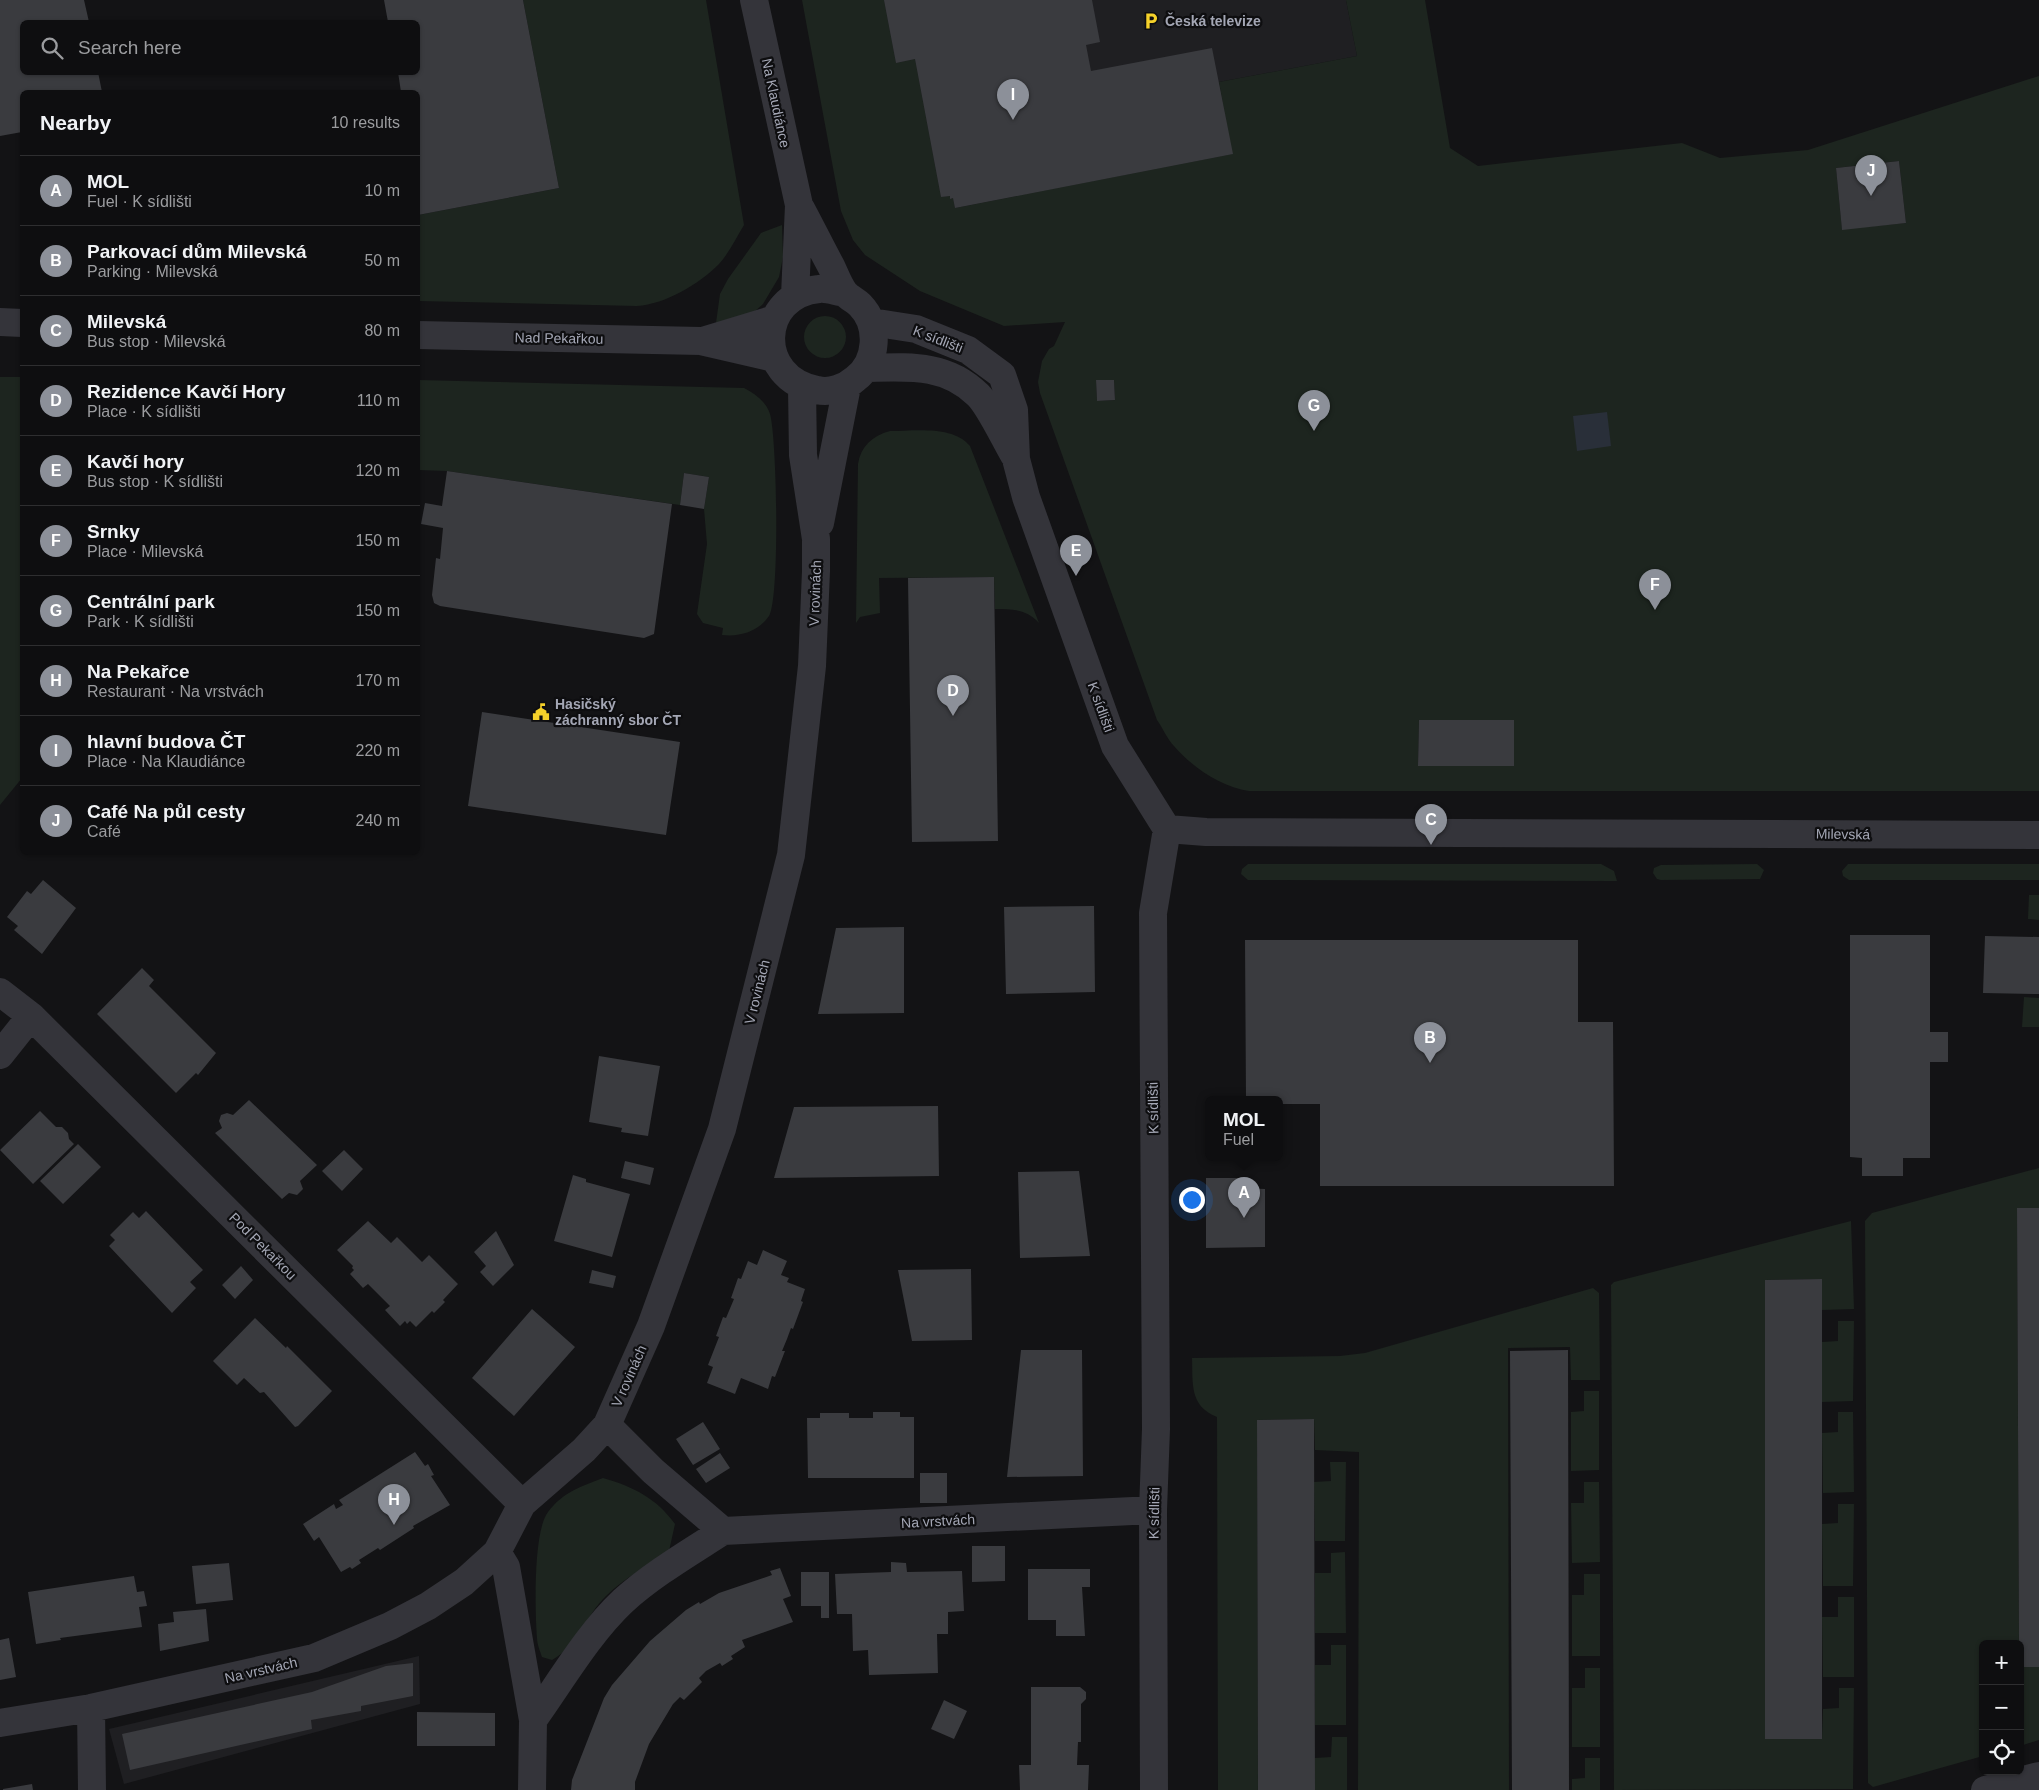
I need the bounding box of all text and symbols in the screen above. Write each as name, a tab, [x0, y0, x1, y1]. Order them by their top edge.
parking icon: Česká televize	[1141, 11, 1161, 31]
place label: Česká televize	[1165, 12, 1261, 29]
search box	[20, 20, 420, 75]
icon: search	[38, 34, 66, 62]
text: Search here	[78, 37, 182, 58]
street label: Na Klaudiánce	[759, 57, 793, 149]
pin: I	[997, 79, 1029, 120]
text: Nearby	[40, 111, 111, 134]
text: 10 results	[331, 114, 400, 131]
pin: J	[1855, 155, 1887, 196]
text: MOL	[87, 171, 129, 192]
text: A	[50, 182, 62, 199]
text: 10 m	[364, 182, 400, 199]
text: Fuel · K sídlišti	[87, 193, 192, 210]
text: Parkovací dům Milevská	[87, 241, 307, 262]
text: B	[50, 252, 62, 269]
text: 50 m	[364, 252, 400, 269]
text: Parking · Milevská	[87, 263, 218, 280]
text: Milevská	[87, 311, 166, 332]
text: C	[50, 322, 62, 339]
text: 80 m	[364, 322, 400, 339]
street label: K sídlišti	[911, 322, 965, 356]
street label: Nad Pekařkou	[515, 329, 603, 347]
text: Bus stop · Milevská	[87, 333, 226, 350]
text: Rezidence Kavčí Hory	[87, 381, 286, 402]
pin: G	[1298, 390, 1330, 431]
text: D	[50, 392, 62, 409]
text: 110 m	[357, 392, 400, 409]
text: Place · K sídlišti	[87, 403, 201, 420]
text: Kavčí hory	[87, 451, 184, 472]
text: E	[51, 462, 61, 479]
text: 120 m	[356, 462, 400, 479]
text: Bus stop · K sídlišti	[87, 473, 223, 490]
text: Srnky	[87, 521, 140, 542]
text: F	[51, 532, 61, 549]
text: 150 m	[356, 532, 400, 549]
pin: E	[1060, 535, 1092, 576]
text: Place · Milevská	[87, 543, 203, 560]
street label: V rovinách	[806, 560, 824, 626]
pin: F	[1639, 569, 1671, 610]
text: Centrální park	[87, 591, 215, 612]
text: G	[50, 602, 62, 619]
text: 150 m	[356, 602, 400, 619]
text: Park · K sídlišti	[87, 613, 194, 630]
text: Na Pekařce	[87, 661, 189, 682]
text: H	[50, 672, 62, 689]
text: 170 m	[356, 672, 400, 689]
pin: D	[937, 675, 969, 716]
street label: K sídlišti	[1085, 680, 1117, 734]
text: Restaurant · Na vrstvách	[87, 683, 264, 700]
place label: Hasičský záchranný sbor ČT	[555, 696, 681, 728]
public building icon: Hasičský záchranný sbor ČT	[531, 702, 551, 722]
text: hlavní budova ČT	[87, 731, 245, 752]
text: I	[54, 742, 58, 759]
text: 220 m	[356, 742, 400, 759]
text: Place · Na Klaudiánce	[87, 753, 245, 770]
text: Café Na půl cesty	[87, 801, 245, 822]
pin: C	[1415, 804, 1447, 845]
text: J	[52, 812, 60, 829]
text: 240 m	[356, 812, 400, 829]
text: Café	[87, 823, 121, 840]
street label: Milevská	[1816, 826, 1871, 842]
street label: V rovinách	[741, 958, 773, 1026]
pin: B	[1414, 1022, 1446, 1063]
street label: K sídlišti	[1145, 1082, 1161, 1134]
popup	[1205, 1096, 1283, 1161]
text: MOL	[1223, 1109, 1265, 1130]
text: Fuel	[1223, 1131, 1254, 1148]
pin: A	[1228, 1177, 1260, 1218]
your location	[1179, 1187, 1205, 1213]
street label: Pod Pekařkou	[226, 1209, 300, 1283]
street label: V rovinách	[608, 1343, 650, 1409]
pin: H	[378, 1484, 410, 1525]
street label: K sídlišti	[1146, 1487, 1162, 1539]
street label: Na vrstvách	[901, 1511, 975, 1531]
map controls	[1979, 1640, 2024, 1775]
button: +	[1979, 1640, 2024, 1685]
street label: Na vrstvách	[223, 1654, 299, 1686]
button: −	[1979, 1685, 2024, 1730]
button: locate	[1979, 1730, 2024, 1775]

